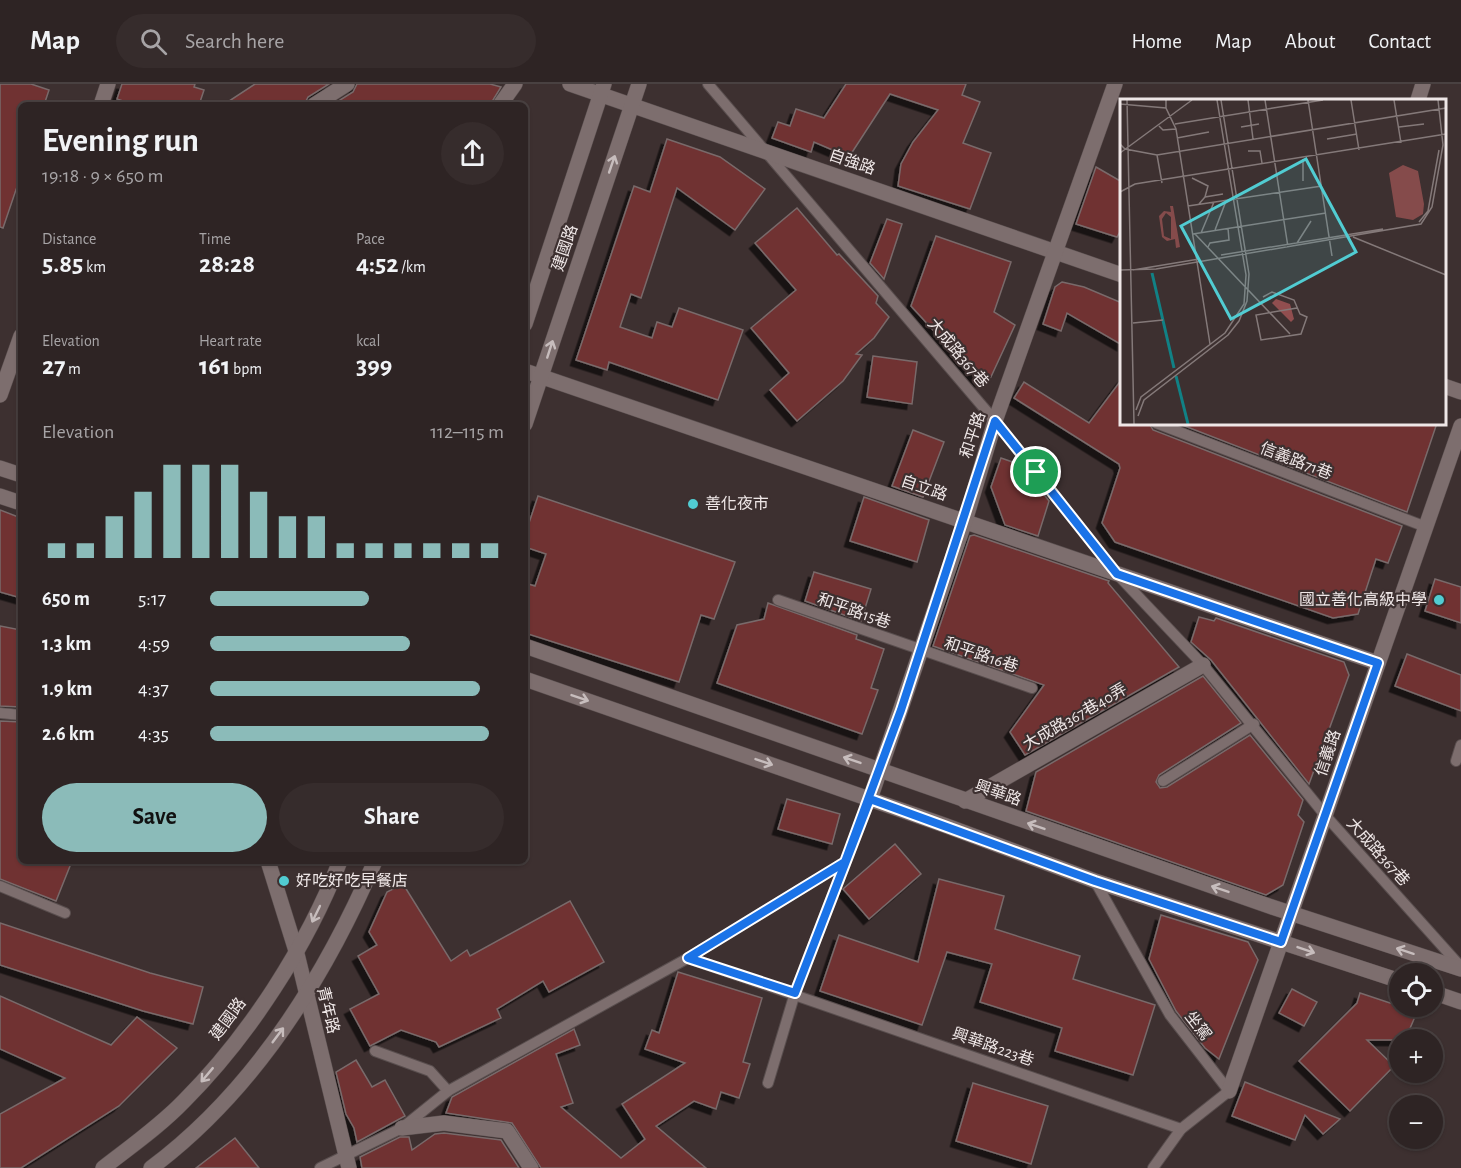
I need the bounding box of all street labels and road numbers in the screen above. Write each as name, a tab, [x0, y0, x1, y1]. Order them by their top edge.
street label: 自強路	[827, 146, 878, 177]
street label: 建國路	[549, 222, 580, 273]
street label: 大成路367巷	[925, 315, 992, 391]
street label: 和平路	[957, 409, 988, 460]
street label: 信義路71巷	[1258, 439, 1335, 482]
street label: 自立路	[899, 472, 950, 503]
street label: 和平路15巷	[815, 590, 893, 631]
street label: 和平路16巷	[942, 634, 1020, 675]
street label: 大成路367巷40弄	[1020, 680, 1130, 753]
street label: 信義路	[1312, 727, 1343, 778]
street label: 興華路	[973, 777, 1024, 808]
street label: 大成路367巷	[1344, 814, 1413, 889]
street label: 青年路	[314, 985, 343, 1035]
street label: 建國路	[206, 994, 249, 1043]
street label: 坐駕	[1182, 1008, 1214, 1044]
street label: 興華路223巷	[950, 1025, 1036, 1068]

